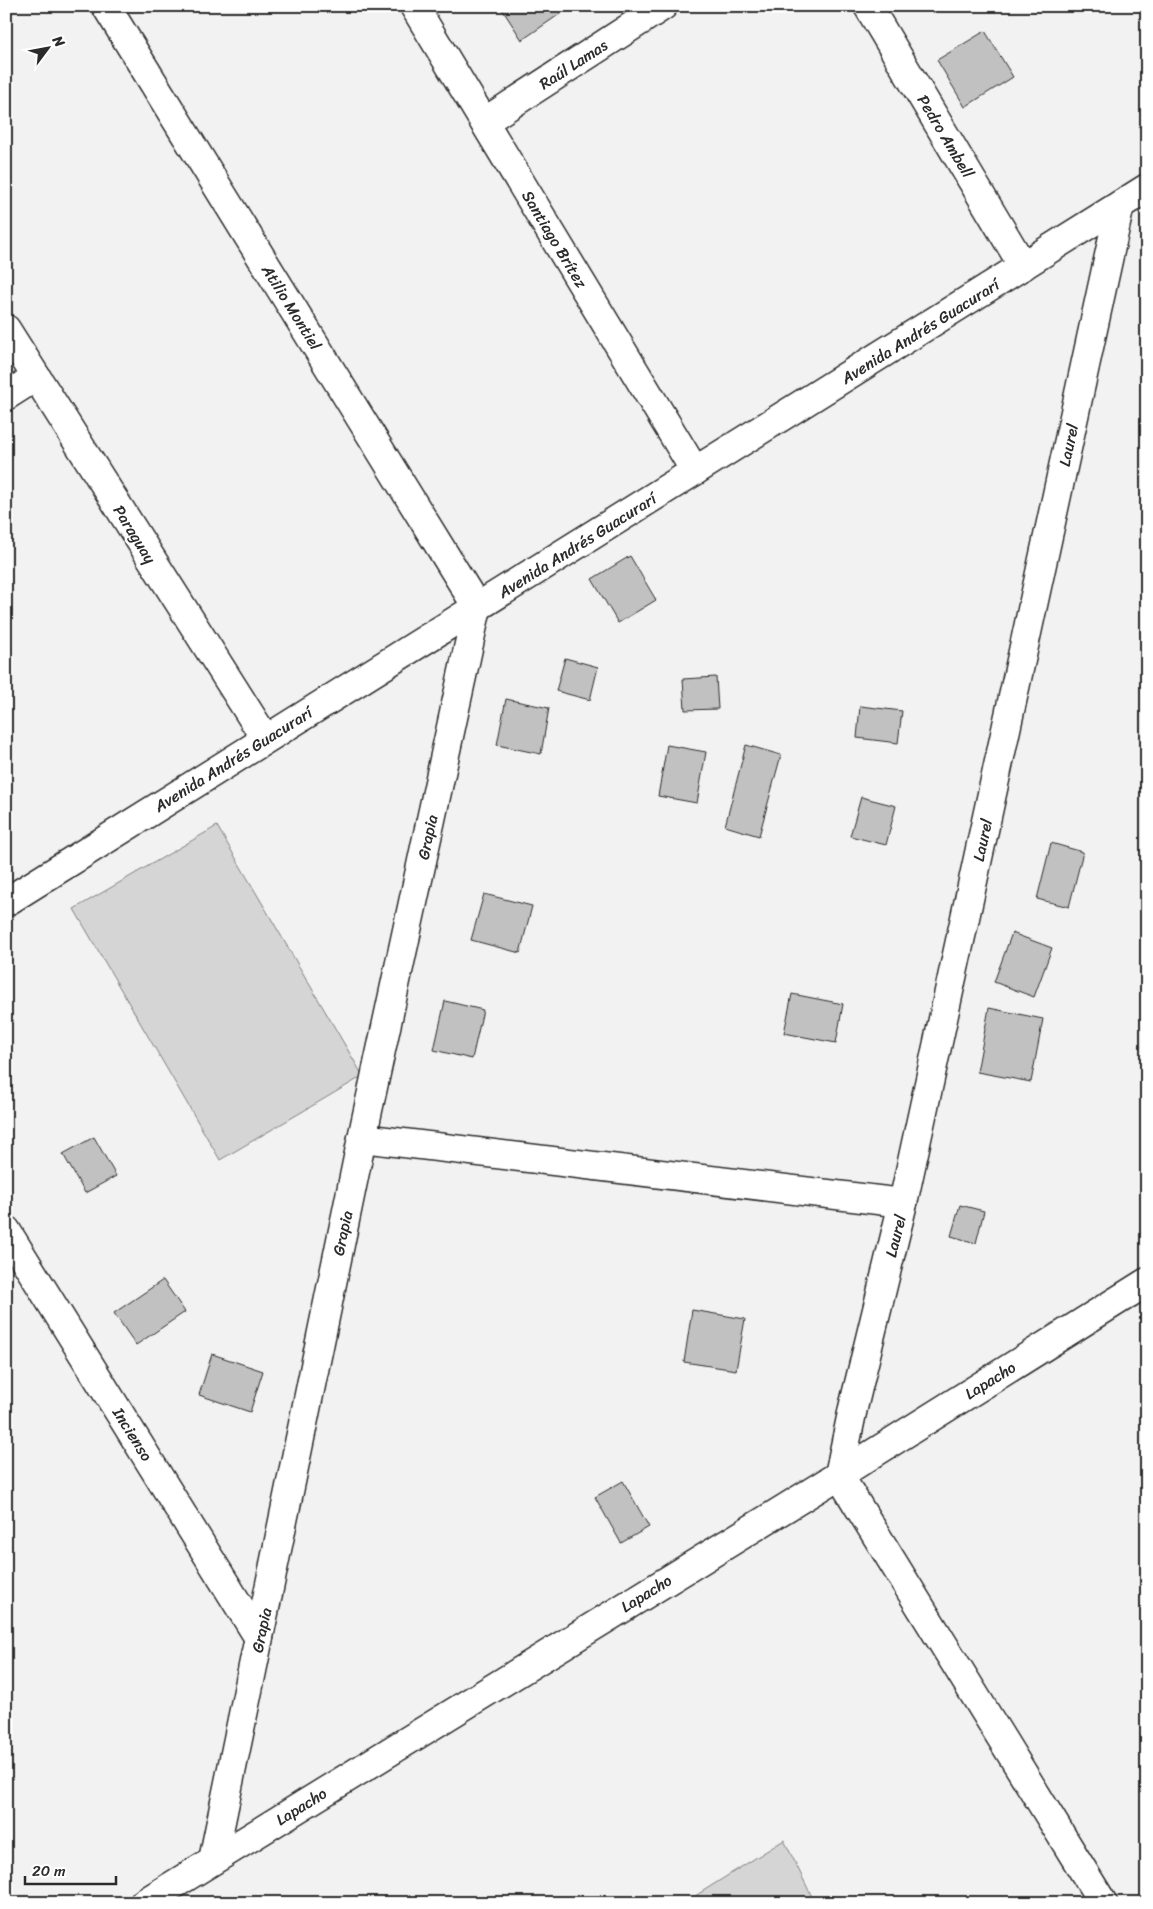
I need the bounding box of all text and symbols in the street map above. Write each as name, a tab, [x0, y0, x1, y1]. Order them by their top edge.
north arrow	[22, 22, 72, 72]
text: N	[45, 30, 72, 52]
street label: Raúl Lamas	[533, 31, 614, 98]
street label: Pedro Ambell	[909, 89, 982, 184]
street label: Santiago Brítez	[514, 184, 596, 294]
street label: Atilio Montiel	[253, 258, 330, 356]
street label: Avenida Andrés Guacurarí	[834, 269, 1007, 393]
street label: Laurel	[1050, 421, 1087, 469]
street label: Avenida Andrés Guacurarí	[491, 483, 664, 607]
street label: Paraguay	[105, 499, 165, 570]
street label: Avenida Andrés Guacurarí	[147, 697, 320, 821]
street label: Grapia	[409, 812, 446, 862]
street label: Laurel	[964, 816, 1001, 864]
street label: Grapia	[324, 1208, 361, 1258]
street label: Laurel	[876, 1211, 915, 1260]
street label: Lapacho	[959, 1353, 1022, 1408]
street label: Incienso	[104, 1400, 161, 1467]
street label: Lapacho	[615, 1566, 678, 1621]
street label: Grapia	[243, 1605, 280, 1655]
street label: Lapacho	[270, 1779, 333, 1834]
scale bar	[25, 1854, 116, 1886]
text: 20 m	[32, 1858, 66, 1884]

